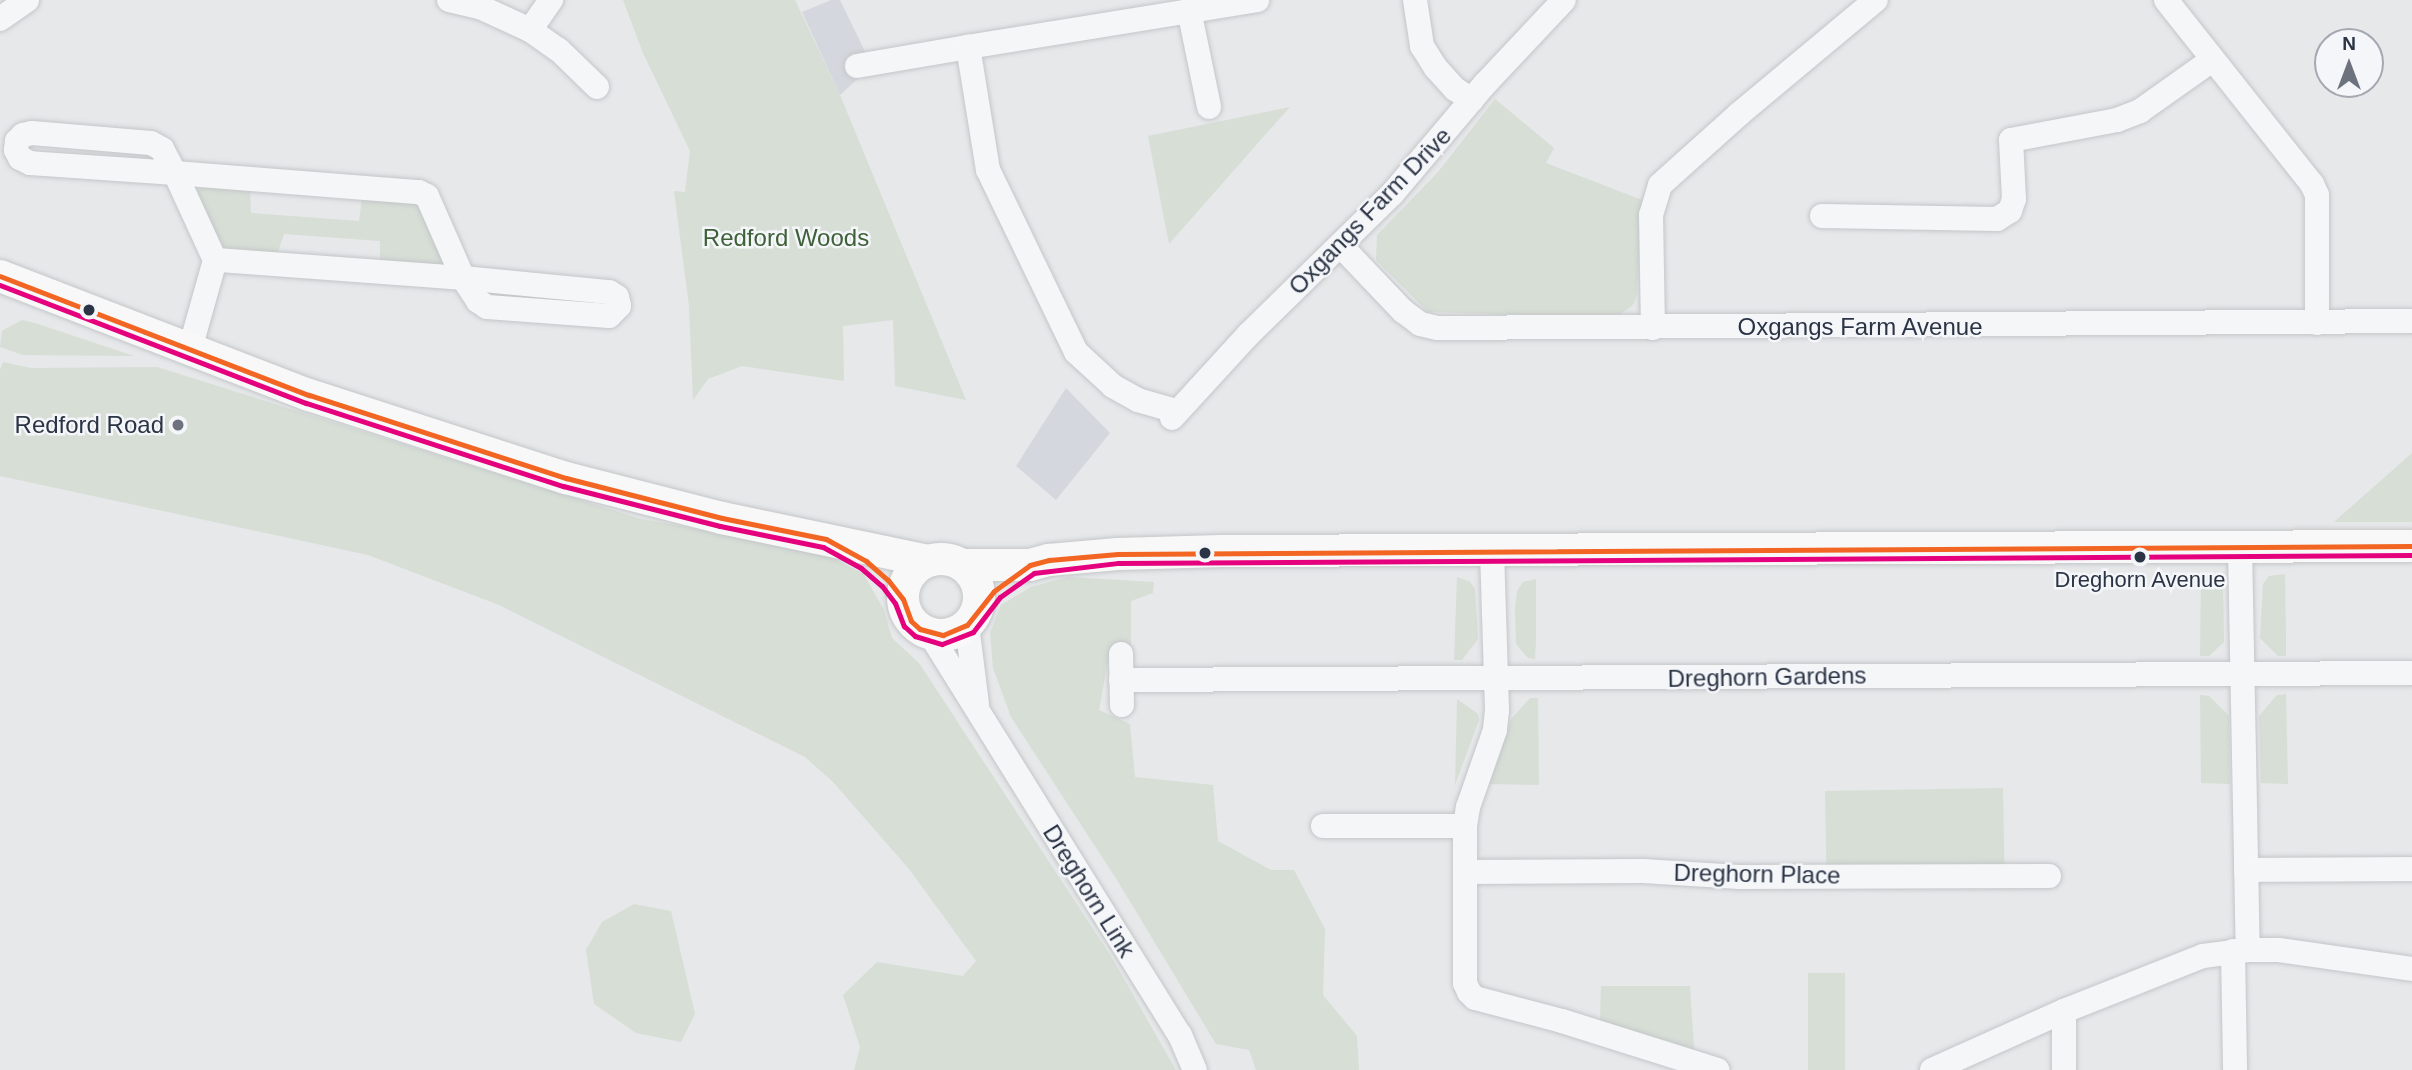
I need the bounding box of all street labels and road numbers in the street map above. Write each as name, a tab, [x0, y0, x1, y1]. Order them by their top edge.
street label: Oxgangs Farm Drive	[1283, 121, 1457, 301]
street label: Oxgangs Farm Avenue	[1737, 313, 1983, 341]
street label: Dreghorn Gardens	[1667, 661, 1867, 693]
street label: Dreghorn Link	[1037, 819, 1141, 963]
street label: Dreghorn Place	[1673, 858, 1841, 890]

